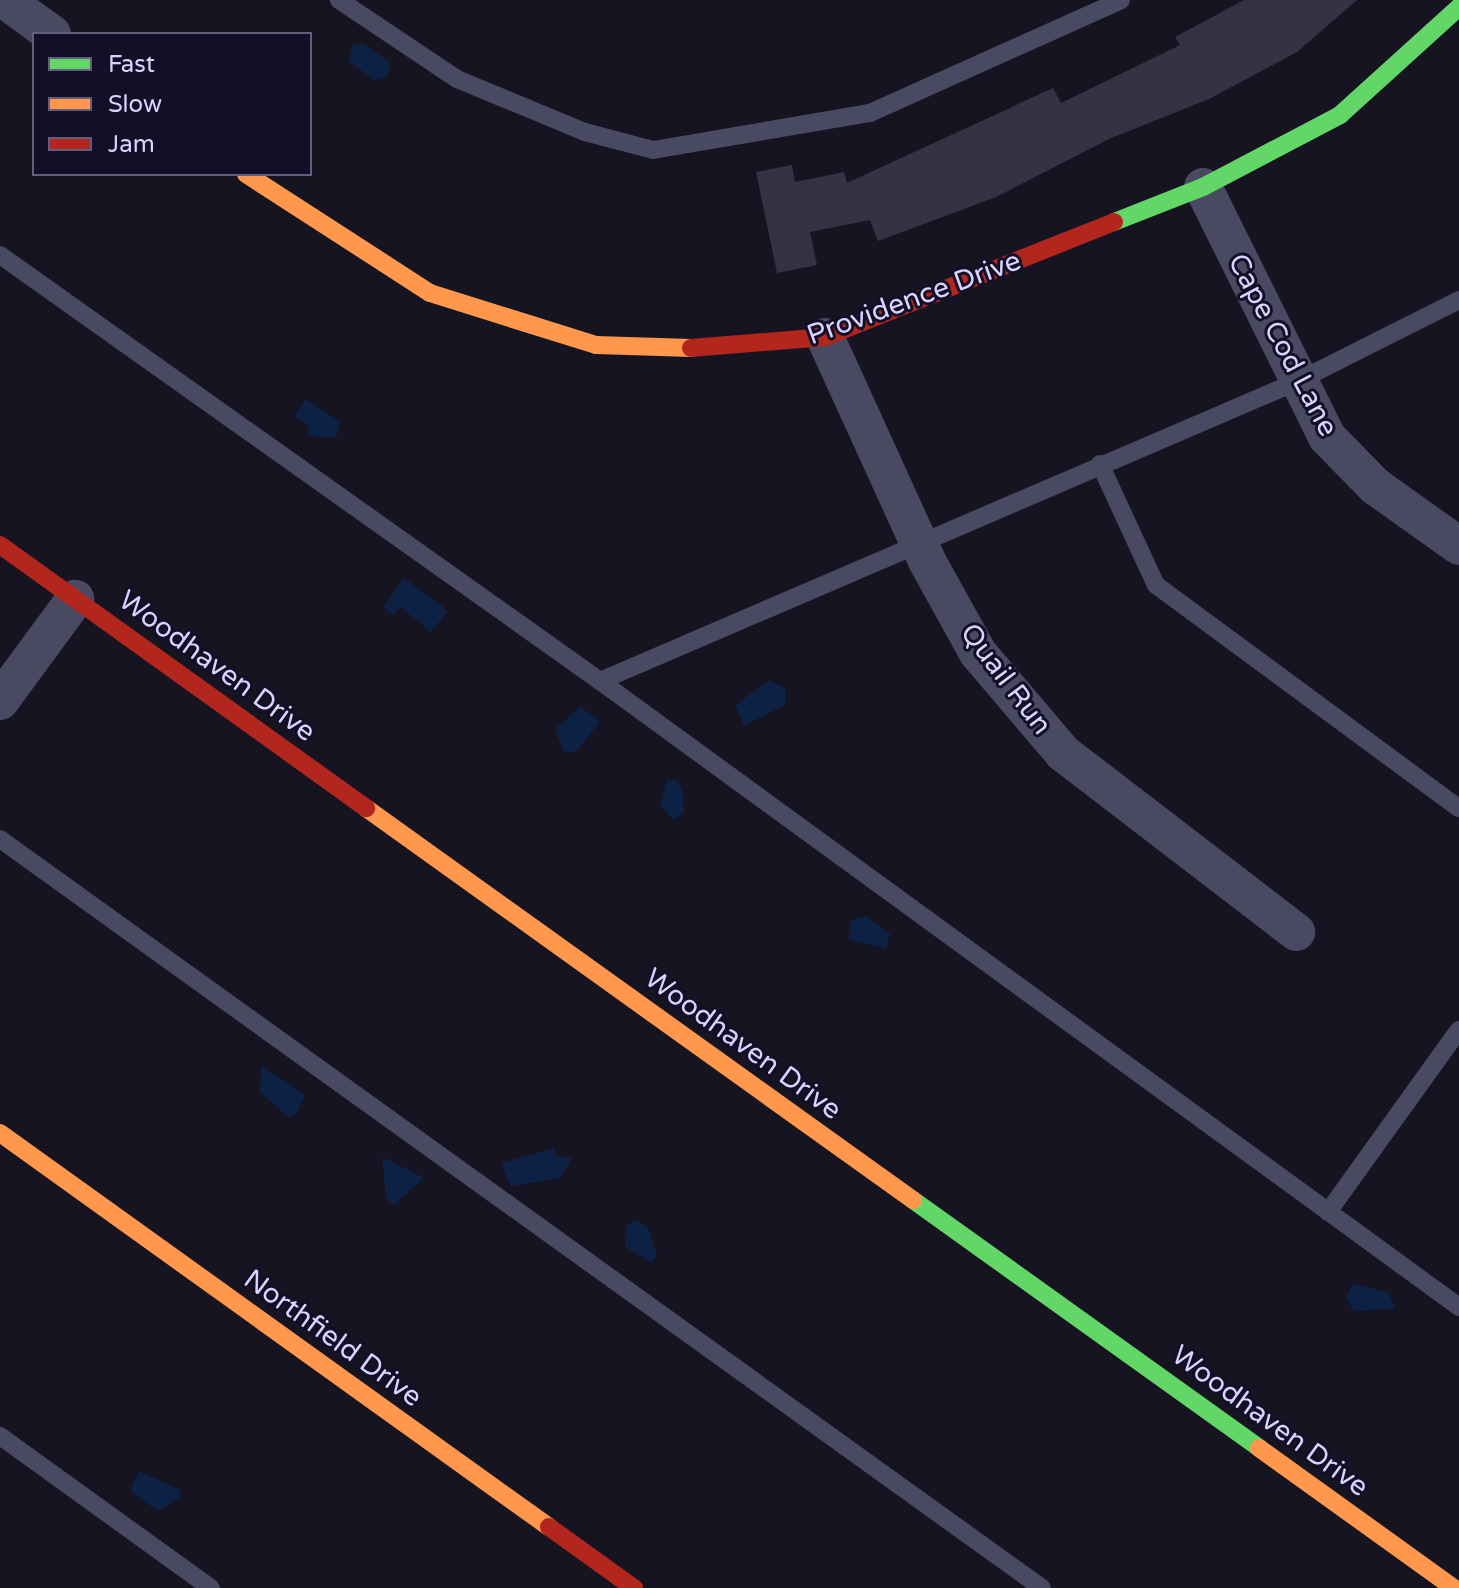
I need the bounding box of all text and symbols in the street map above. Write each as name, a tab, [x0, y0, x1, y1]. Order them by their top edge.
legend	[32, 32, 312, 176]
text: Fast	[108, 50, 155, 79]
text: Slow	[108, 90, 162, 119]
text: Jam	[108, 130, 155, 159]
street label: Providence Drive	[803, 244, 1025, 352]
street label: Cape Cod Lane	[1221, 248, 1345, 442]
street label: Woodhaven Drive	[112, 583, 322, 749]
street label: Quail Run	[953, 617, 1059, 741]
street label: Woodhaven Drive	[638, 961, 848, 1127]
street label: Northfield Drive	[237, 1262, 429, 1414]
street label: Woodhaven Drive	[1165, 1338, 1375, 1504]

